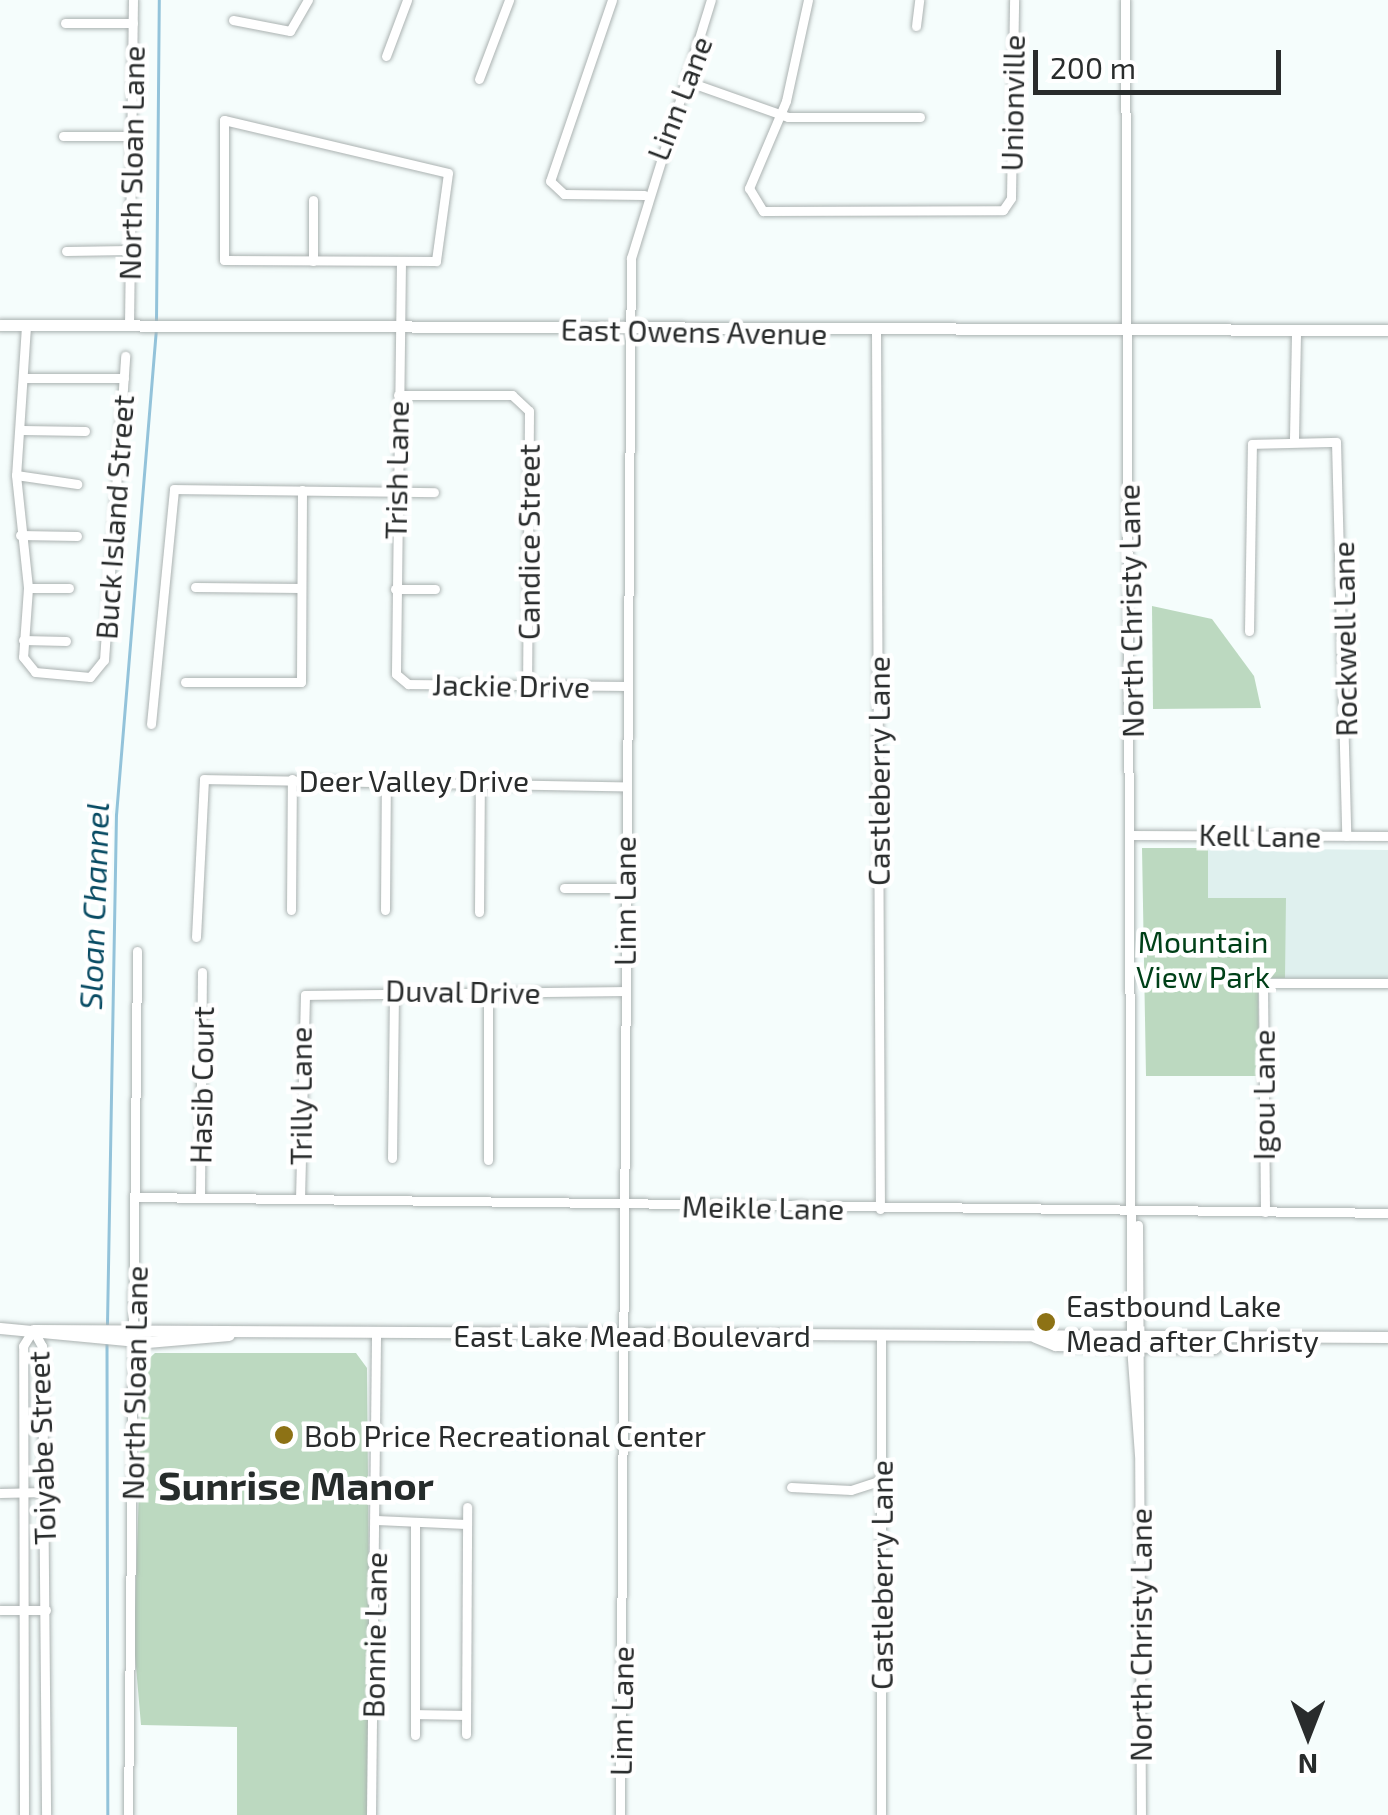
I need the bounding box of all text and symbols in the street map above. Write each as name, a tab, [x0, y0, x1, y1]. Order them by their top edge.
scale bar	[1038, 30, 1286, 92]
street label: Linn Lane	[639, 31, 719, 165]
street label: Unionville	[993, 34, 1031, 172]
street label: North Sloan Lane	[111, 45, 151, 281]
text: 200 m	[1050, 49, 1136, 85]
street label: East Owens Avenue	[560, 311, 828, 351]
street label: Buck Island Street	[87, 393, 141, 641]
street label: Trish Lane	[377, 400, 415, 540]
street label: Candice Street	[510, 444, 546, 640]
street label: North Christy Lane	[1110, 483, 1150, 739]
street label: Rockwell Lane	[1324, 541, 1364, 737]
street label: Castleberry Lane	[860, 656, 896, 886]
street label: Jackie Drive	[432, 666, 590, 704]
street label: Deer Valley Drive	[298, 762, 530, 798]
water label: Sloan Channel	[70, 801, 116, 1011]
street label: Kell Lane	[1198, 816, 1322, 854]
street label: Linn Lane	[606, 836, 642, 966]
park label: Mountain View Park	[1136, 923, 1270, 994]
street label: Duval Drive	[385, 972, 541, 1010]
street label: Hasib Court	[182, 1006, 220, 1164]
street label: Trilly Lane	[282, 1026, 318, 1166]
street label: Igou Lane	[1245, 1030, 1281, 1160]
street label: Meikle Lane	[682, 1188, 844, 1226]
street label: North Sloan Lane	[114, 1265, 154, 1501]
place label: Eastbound Lake Mead after Christy	[1066, 1287, 1319, 1358]
marker: Eastbound Lake Mead after Christy	[1035, 1311, 1057, 1333]
street label: East Lake Mead Boulevard	[453, 1317, 811, 1353]
street label: Toiyabe Street	[20, 1350, 62, 1546]
place label: Bob Price Recreational Center	[304, 1417, 707, 1453]
marker: Bob Price Recreational Center	[273, 1424, 295, 1446]
district label: Sunrise Manor	[158, 1460, 434, 1508]
street label: Castleberry Lane	[863, 1460, 899, 1690]
street label: North Christy Lane	[1122, 1508, 1158, 1762]
street label: Bonnie Lane	[355, 1552, 393, 1718]
street label: Linn Lane	[602, 1646, 640, 1776]
north arrow	[1258, 1685, 1358, 1785]
text: N	[1298, 1748, 1318, 1782]

